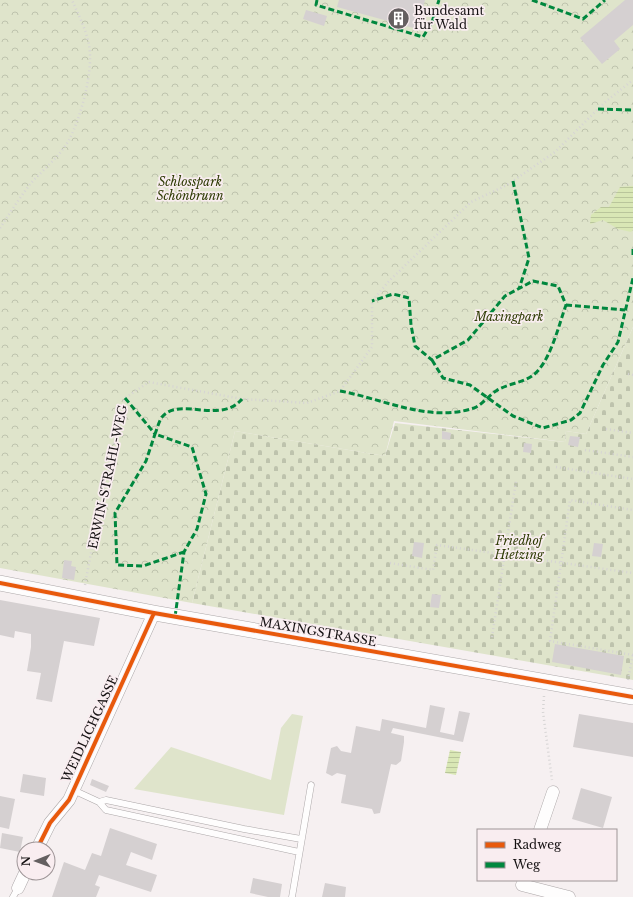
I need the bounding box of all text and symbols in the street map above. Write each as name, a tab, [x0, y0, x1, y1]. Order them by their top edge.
place label: Bundesamt für Wald	[414, 3, 484, 32]
building icon: Bundesamt für Wald	[385, 5, 411, 31]
park label: Schlosspark Schönbrunn	[156, 174, 224, 203]
park label: Maxingpark	[473, 309, 544, 324]
street label: ERWIN-STRAHL-WEG	[85, 403, 130, 550]
park label: Friedhof Hietzing	[493, 533, 546, 562]
street label: MAXINGSTRASSE	[258, 614, 378, 649]
street label: WEIDLICHGASSE	[58, 673, 121, 786]
legend	[477, 829, 617, 881]
text: Radweg	[513, 837, 562, 852]
north arrow	[16, 841, 56, 881]
text: N	[19, 855, 33, 866]
text: Weg	[512, 857, 541, 872]

